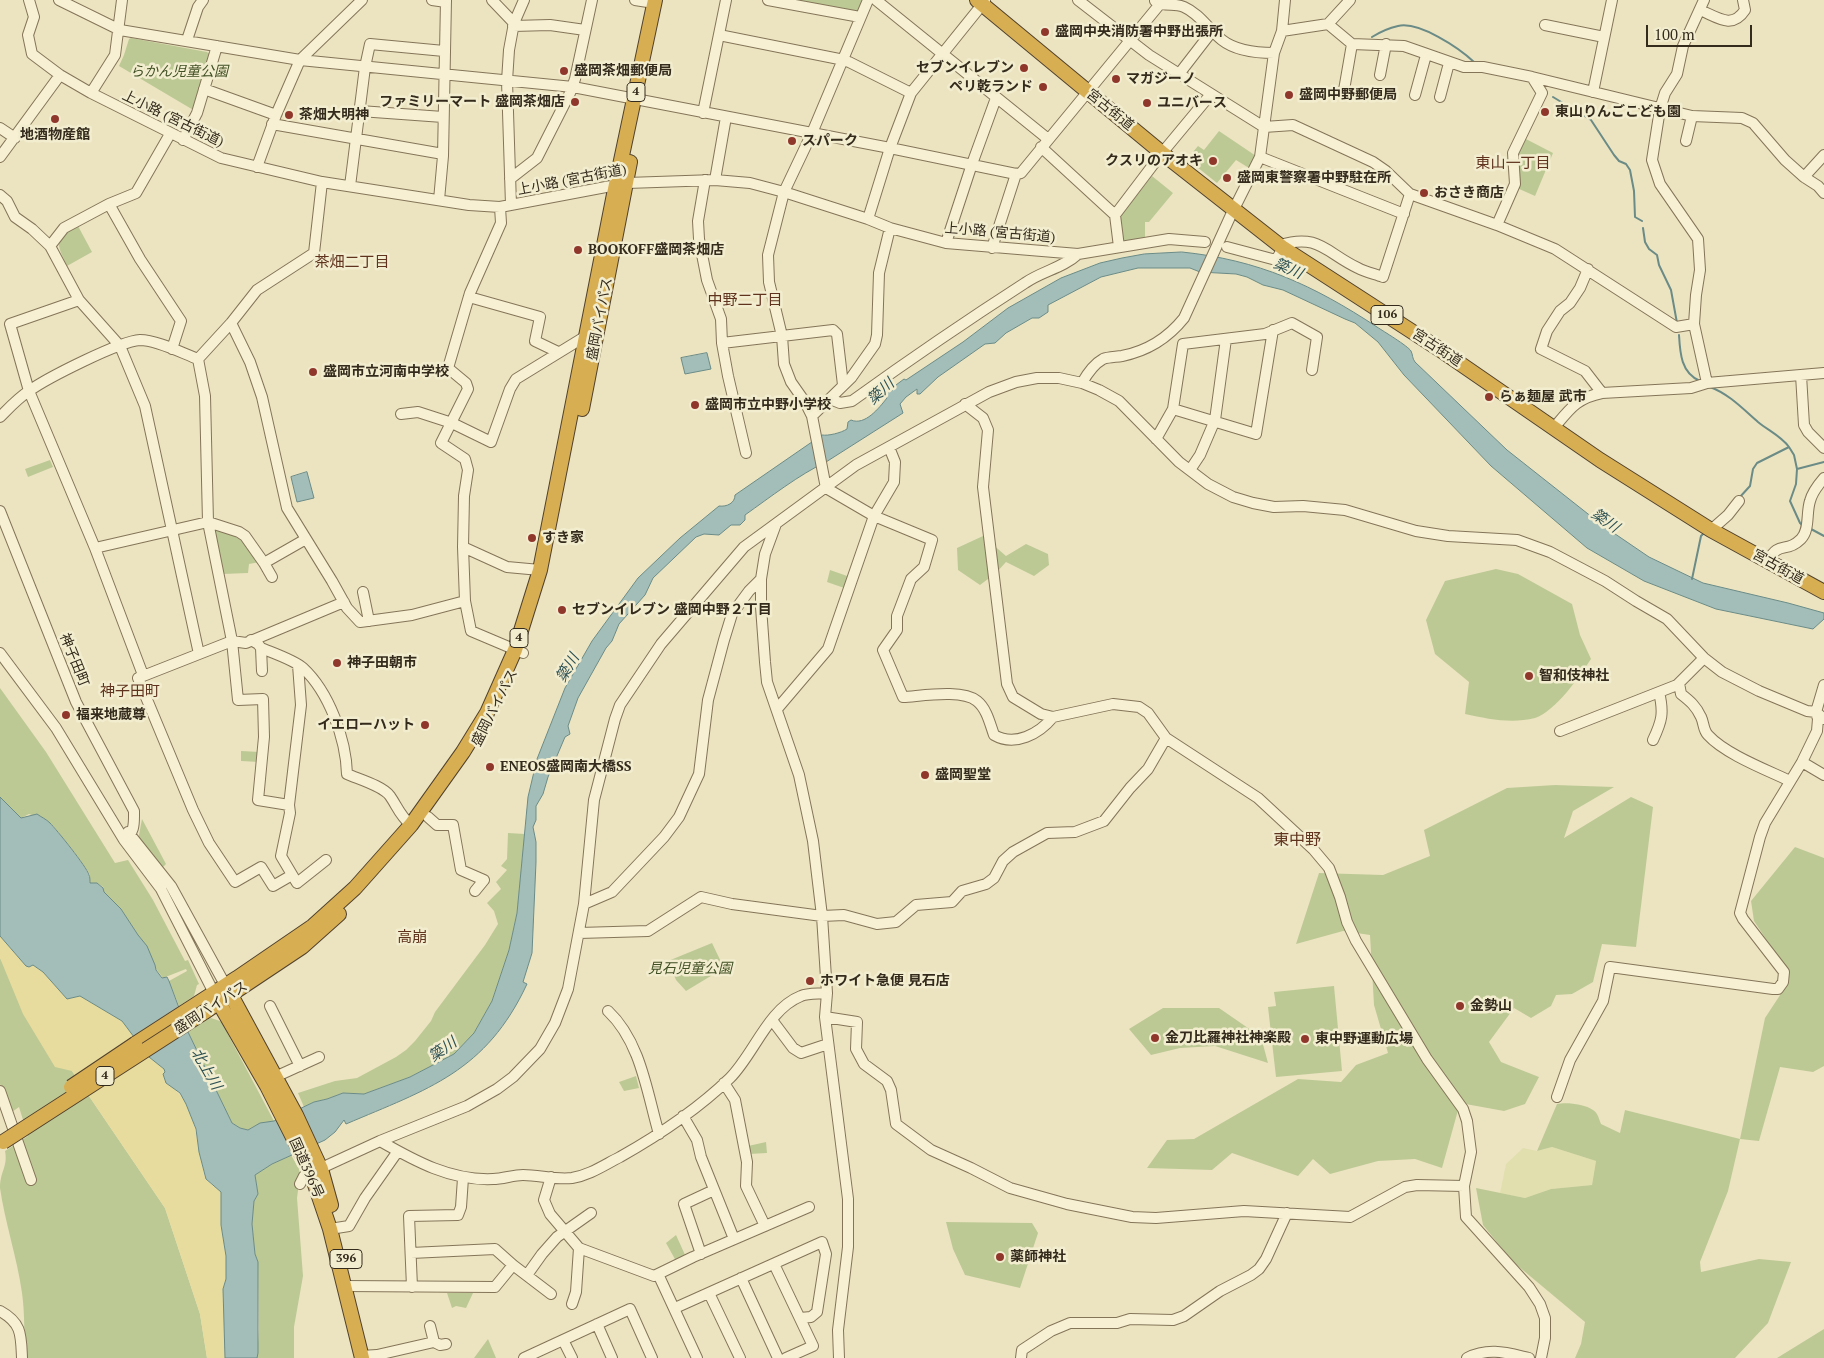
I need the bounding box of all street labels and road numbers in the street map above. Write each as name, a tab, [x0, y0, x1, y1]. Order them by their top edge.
road number: 4	[627, 82, 645, 101]
street label: 宮古街道	[1083, 86, 1137, 134]
street label: 上小路 (宮古街道)	[119, 87, 227, 151]
street label: 上小路 (宮古街道)	[516, 161, 628, 199]
street label: 上小路 (宮古街道)	[944, 220, 1056, 246]
street label: 盛岡バイパス	[584, 276, 616, 362]
road number: 106	[1371, 306, 1403, 324]
street label: 宮古街道	[1409, 326, 1465, 370]
street label: 宮古街道	[1749, 546, 1807, 588]
road number: 4	[510, 628, 528, 648]
street label: 神子田町	[56, 631, 92, 689]
street label: 盛岡バイパス	[468, 667, 522, 749]
street label: 盛岡バイパス	[171, 978, 251, 1038]
road number: 4	[96, 1066, 114, 1086]
street label: 国道396号	[285, 1135, 327, 1201]
road number: 396	[330, 1250, 362, 1268]

